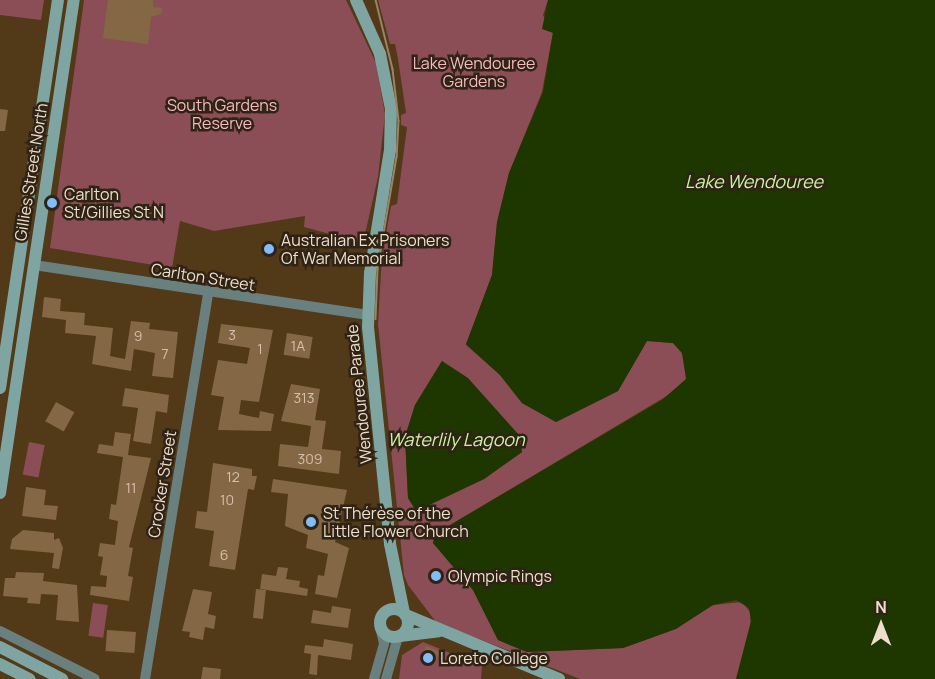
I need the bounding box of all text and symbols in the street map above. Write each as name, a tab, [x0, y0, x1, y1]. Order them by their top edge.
park label: Lake Wendouree Gardens	[413, 53, 535, 91]
park label: South Gardens Reserve	[167, 95, 277, 133]
street label: Gillies Street North	[11, 102, 51, 242]
water label: Lake Wendouree	[685, 170, 823, 192]
place label: Carlton St/Gillies St N	[64, 184, 164, 222]
marker: Carlton St/Gillies St N	[45, 196, 59, 210]
place label: Australian Ex Prisoners Of War Memorial	[281, 230, 449, 268]
marker: Australian Ex Prisoners Of War Memorial	[262, 242, 276, 256]
street label: Carlton Street	[150, 259, 256, 295]
street label: Wendouree Parade	[342, 323, 376, 465]
house number: 3	[228, 327, 236, 343]
house number: 9	[134, 328, 142, 344]
house number: 1A	[291, 338, 305, 354]
house number: 1	[257, 341, 263, 357]
house number: 7	[161, 346, 169, 362]
house number: 313	[294, 390, 314, 406]
water label: Waterlily Lagoon	[387, 428, 525, 450]
street label: Crocker Street	[144, 429, 180, 539]
house number: 309	[298, 451, 322, 467]
house number: 12	[226, 469, 240, 485]
house number: 11	[126, 480, 136, 496]
house number: 10	[220, 492, 234, 508]
place label: St Thérèse of the Little Flower Church	[323, 503, 469, 541]
marker: St Thérèse of the Little Flower Church	[304, 515, 318, 529]
house number: 6	[220, 547, 228, 563]
place label: Olympic Rings	[448, 566, 552, 586]
marker: Olympic Rings	[429, 569, 443, 583]
north arrow	[851, 595, 911, 655]
text: N	[875, 596, 887, 618]
place label: Loreto College	[440, 648, 548, 668]
marker: Loreto College	[421, 651, 435, 665]

